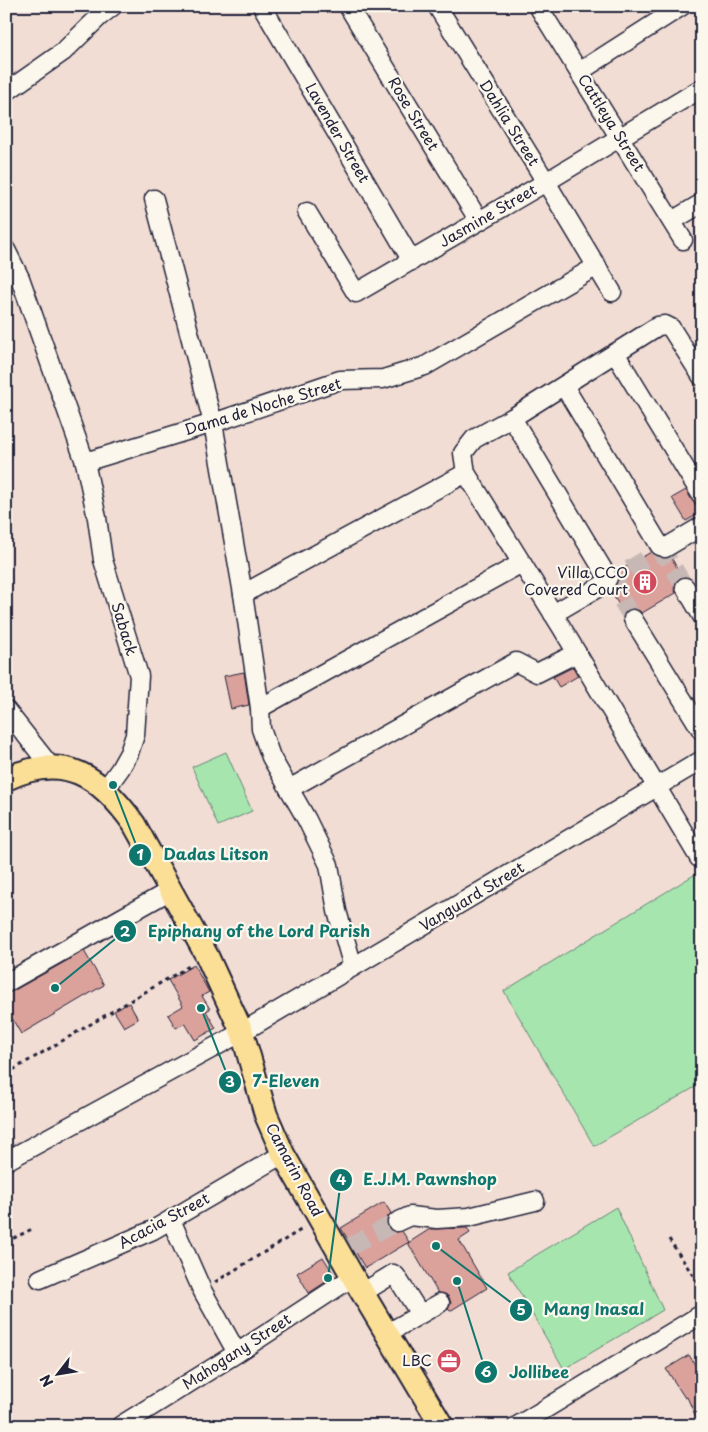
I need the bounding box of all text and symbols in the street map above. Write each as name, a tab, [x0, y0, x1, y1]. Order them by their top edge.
street label: Cattleya Street	[573, 69, 652, 175]
street label: Rose Street	[383, 72, 445, 155]
street label: Dahlia Street	[475, 75, 546, 170]
street label: Lavender Street	[300, 78, 376, 187]
street label: Jasmine Street	[434, 177, 541, 252]
street label: Dama de Noche Street	[181, 371, 344, 440]
place label: Villa CCO Covered Court	[524, 560, 628, 600]
building icon: Villa CCO Covered Court	[632, 569, 658, 595]
street label: Saback	[106, 599, 144, 658]
callout: Dadas Litson	[128, 839, 278, 870]
text: Dadas Litson	[163, 841, 269, 865]
text: 1	[136, 842, 144, 865]
street label: Vanguard Street	[414, 855, 528, 936]
callout: Epiphany of the Lord Parish	[112, 916, 382, 947]
text: Epiphany of the Lord Parish	[148, 918, 370, 942]
text: 2	[120, 919, 131, 942]
callout: 7-Eleven	[217, 1066, 329, 1097]
text: 7-Eleven	[252, 1068, 320, 1092]
text: 3	[225, 1069, 235, 1092]
street label: Camarin Road	[261, 1118, 330, 1220]
callout: E.J.M. Pawnshop	[328, 1164, 507, 1195]
text: E.J.M. Pawnshop	[363, 1166, 497, 1190]
text: 4	[336, 1167, 346, 1190]
street label: Acacia Street	[114, 1186, 213, 1253]
callout: Mang Inasal	[509, 1294, 654, 1325]
text: Mang Inasal	[544, 1296, 644, 1320]
text: 5	[516, 1297, 526, 1320]
street label: Mahogany Street	[177, 1307, 295, 1395]
place label: LBC	[402, 1348, 432, 1371]
office icon: LBC	[436, 1348, 462, 1374]
north arrow	[32, 1350, 82, 1400]
callout: Jollibee	[474, 1357, 579, 1388]
text: 6	[481, 1359, 492, 1382]
text: Jollibee	[509, 1359, 569, 1383]
text: N	[35, 1371, 58, 1391]

